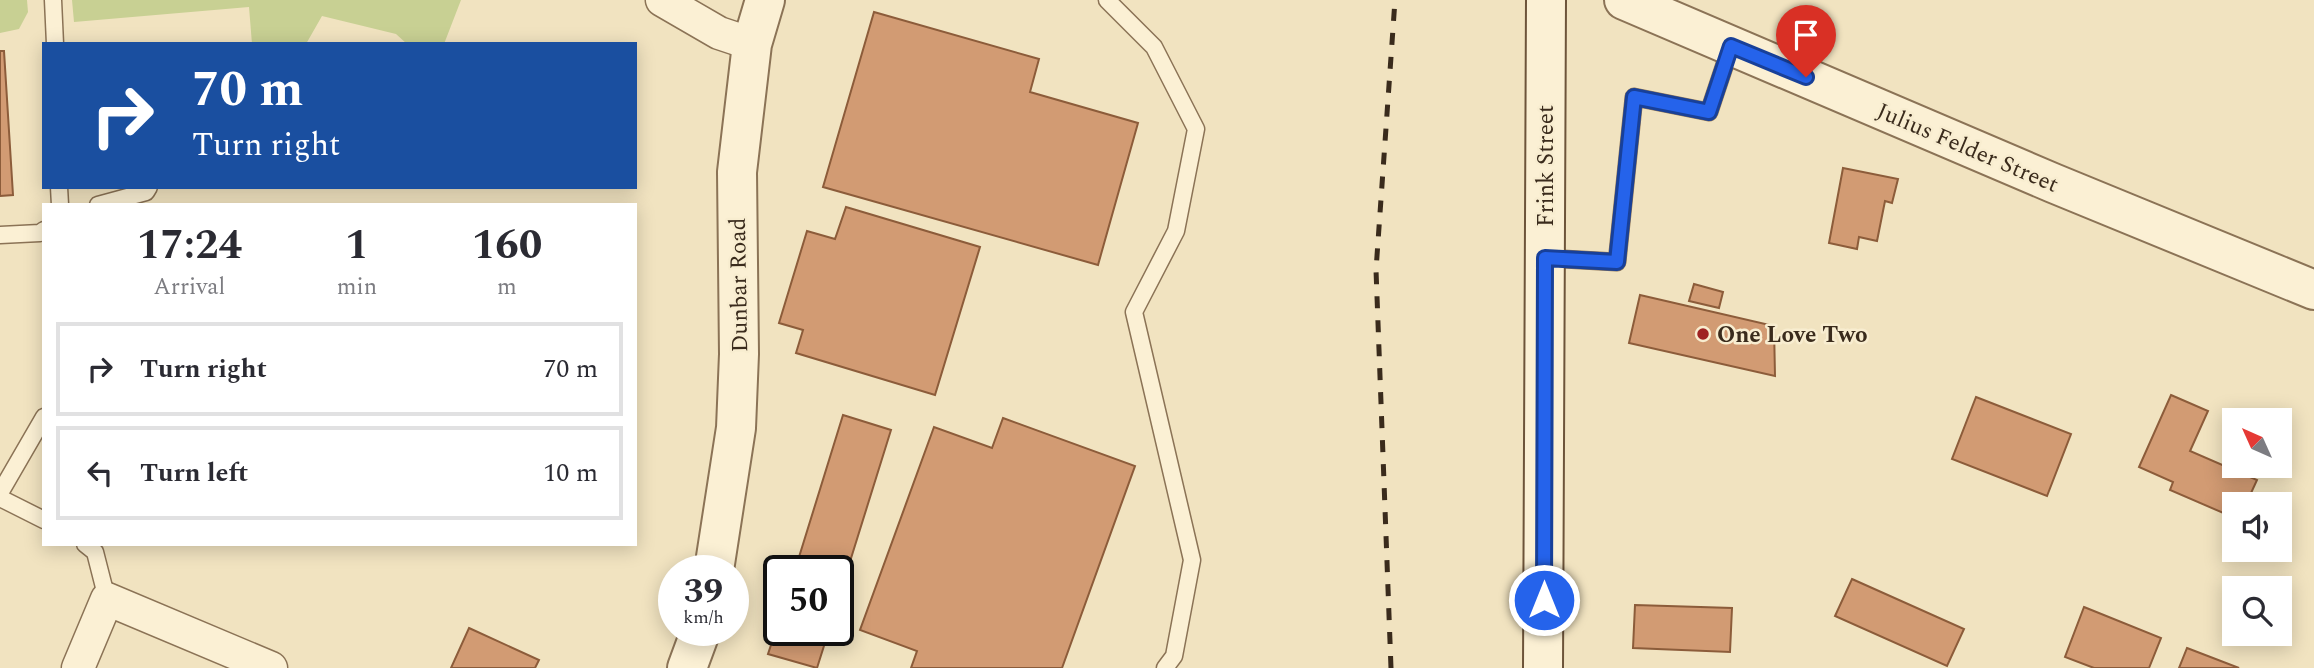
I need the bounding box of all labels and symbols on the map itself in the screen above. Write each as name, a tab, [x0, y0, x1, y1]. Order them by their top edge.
pin	[1776, 5, 1836, 77]
street label: Julius Felder Street	[1871, 94, 2064, 203]
street label: Frink Street	[1529, 105, 1564, 227]
street label: Dunbar Road	[721, 217, 758, 353]
place label: One Love Two	[1717, 318, 1868, 353]
marker: One Love Two	[1695, 326, 1711, 342]
north arrow	[2222, 408, 2292, 478]
speed limit sign: 50	[763, 555, 854, 646]
position arrow	[1507, 563, 1581, 637]

